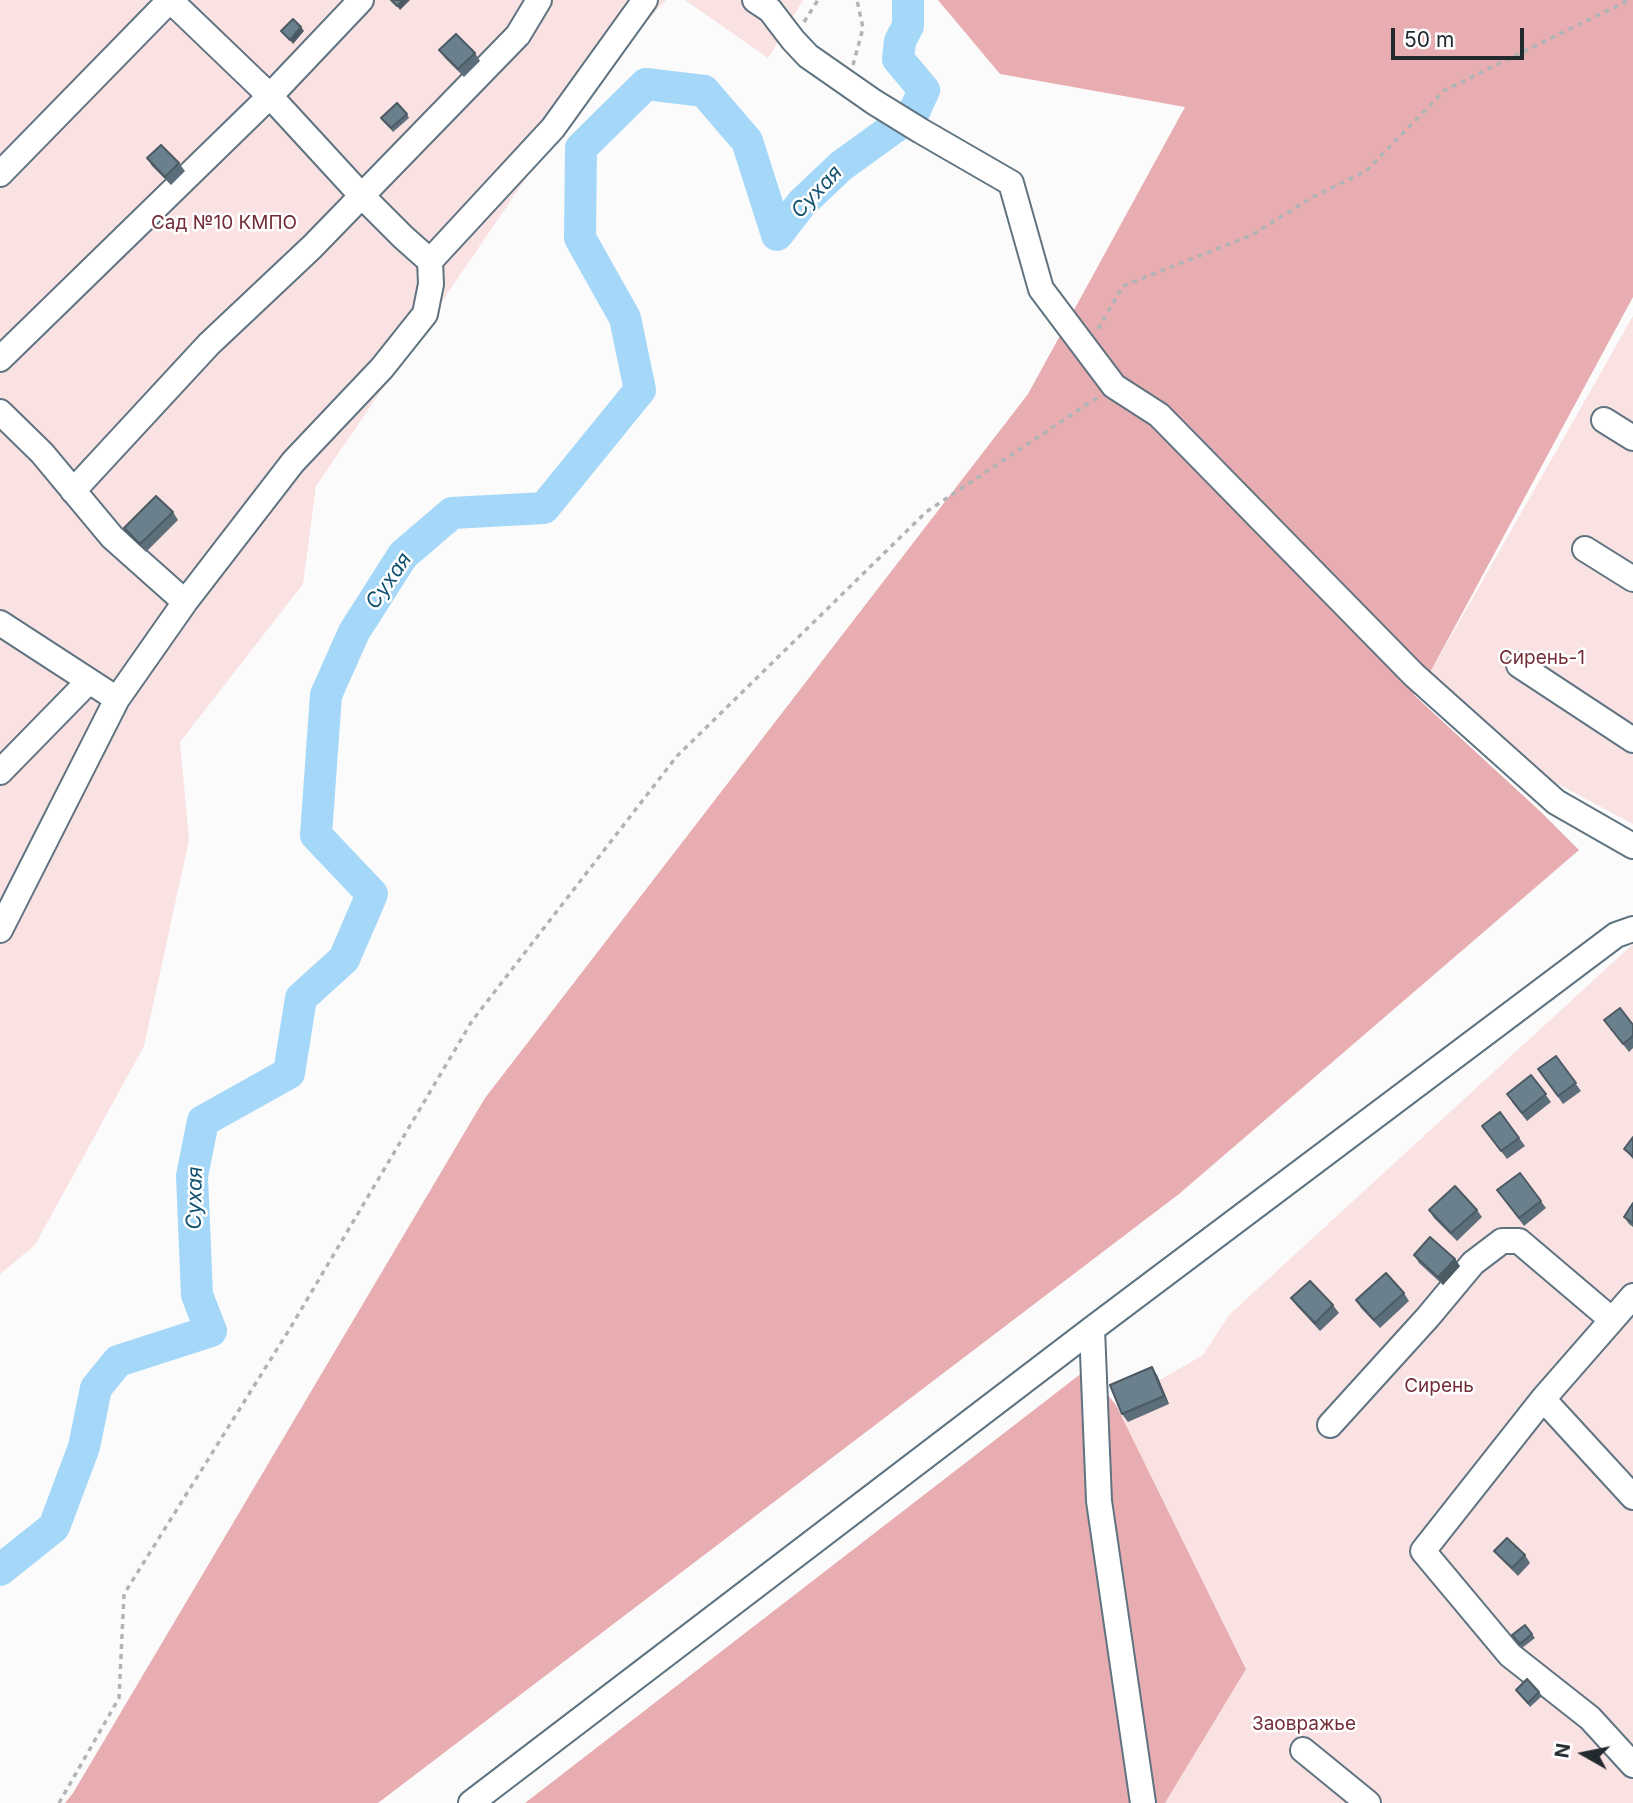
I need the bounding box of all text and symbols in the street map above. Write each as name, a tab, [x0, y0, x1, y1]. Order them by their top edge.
scale bar	[1395, 14, 1528, 58]
text: 50 m	[1404, 27, 1454, 52]
water label: Сухая	[786, 160, 848, 224]
park label: Сад №10 КМПО	[151, 212, 297, 234]
water label: Сухая	[361, 548, 417, 614]
park label: Сирень-1	[1499, 647, 1585, 669]
water label: Сухая	[182, 1166, 208, 1230]
park label: Сирень	[1404, 1375, 1474, 1397]
park label: Заовражье	[1252, 1713, 1356, 1735]
north arrow	[1549, 1719, 1619, 1789]
text: N	[1550, 1742, 1575, 1760]

